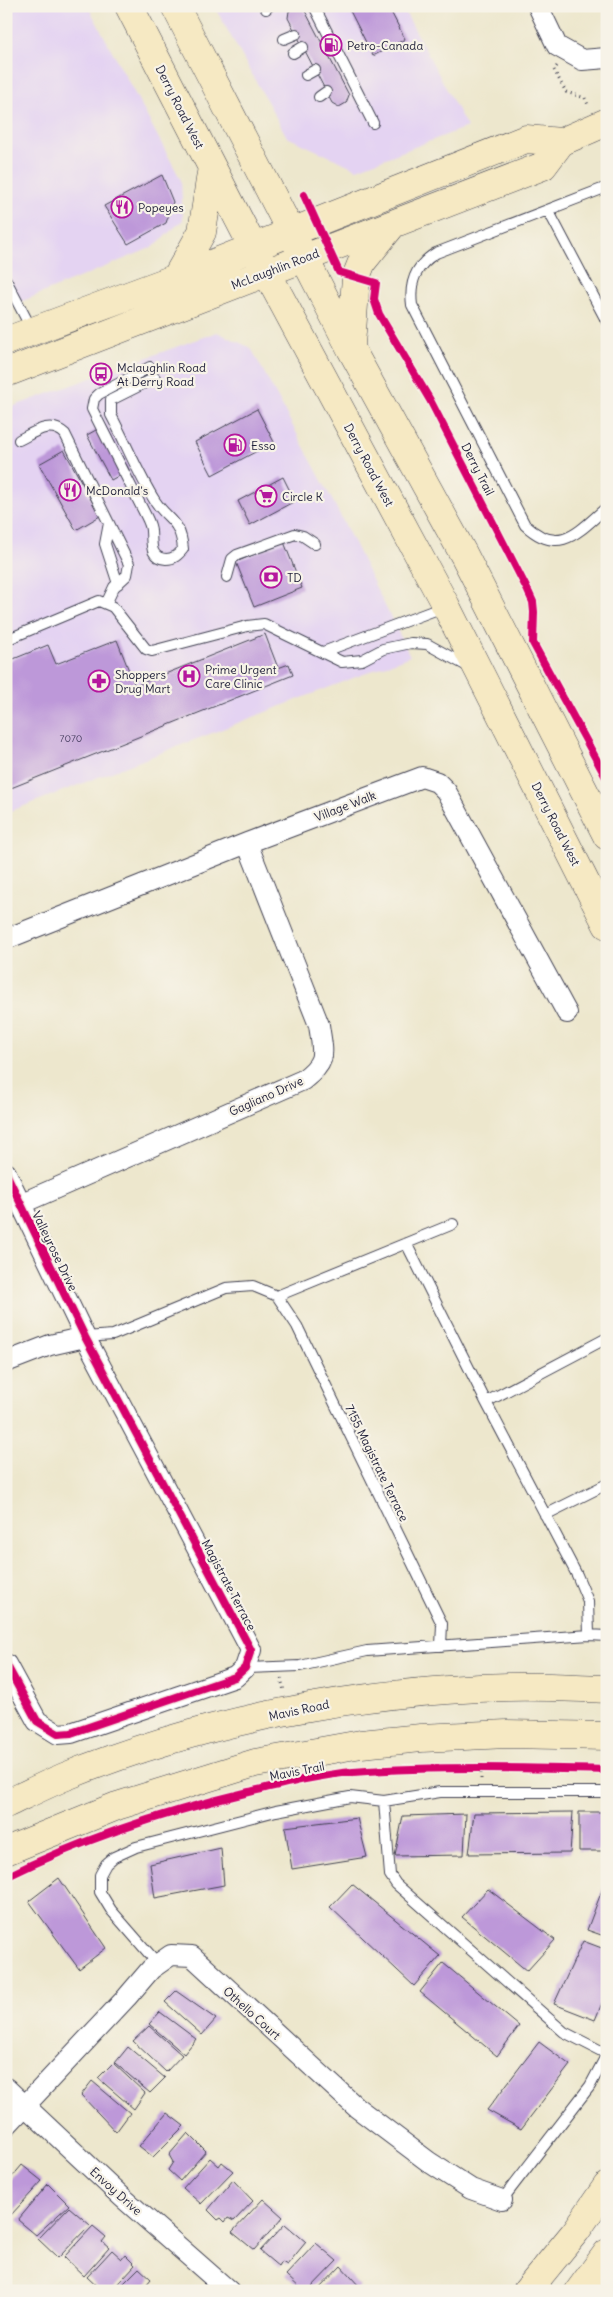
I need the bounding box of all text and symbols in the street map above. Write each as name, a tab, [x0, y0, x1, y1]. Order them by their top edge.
fuel station icon: Petro-Canada	[319, 33, 343, 57]
place label: Petro-Canada	[347, 38, 423, 53]
street label: Derry Road West	[152, 63, 208, 151]
restaurant icon: Popeyes	[110, 195, 134, 219]
place label: Popeyes	[138, 200, 184, 215]
street label: McLaughlin Road	[229, 245, 321, 293]
place label: Mclaughlin Road At Derry Road	[117, 360, 206, 389]
bus stop icon: Mclaughlin Road At Derry Road	[89, 362, 113, 386]
street label: Derry Road West	[341, 421, 397, 509]
fuel station icon: Esso	[223, 433, 247, 457]
place label: Esso	[251, 438, 276, 453]
street label: Derry Trail	[458, 440, 498, 498]
restaurant icon: McDonald's	[58, 478, 82, 502]
place label: McDonald's	[86, 483, 148, 498]
supermarket icon: Circle K	[254, 484, 278, 508]
place label: Circle K	[282, 489, 323, 504]
bank icon: TD	[259, 565, 283, 589]
place label: TD	[287, 570, 302, 585]
place label: Prime Urgent Care Clinic	[205, 662, 277, 691]
hospital icon: Prime Urgent Care Clinic	[177, 664, 201, 688]
place label: Shoppers Drug Mart	[115, 667, 170, 696]
pharmacy icon: Shoppers Drug Mart	[87, 669, 111, 693]
house number: 7070	[60, 732, 82, 745]
street label: Derry Road West	[528, 780, 584, 868]
street label: Village Walk	[312, 787, 378, 825]
street label: Gagliano Drive	[227, 1073, 305, 1119]
street label: Valleyrose Drive	[29, 1209, 81, 1293]
street label: 7155 Magistrate Terrace	[342, 1402, 412, 1524]
street label: Magistrate Terrace	[199, 1537, 259, 1633]
street label: Mavis Road	[267, 1696, 331, 1724]
street label: Mavis Trail	[268, 1758, 326, 1784]
street label: Othello Court	[220, 1983, 284, 2043]
street label: Envoy Drive	[87, 2164, 145, 2218]

